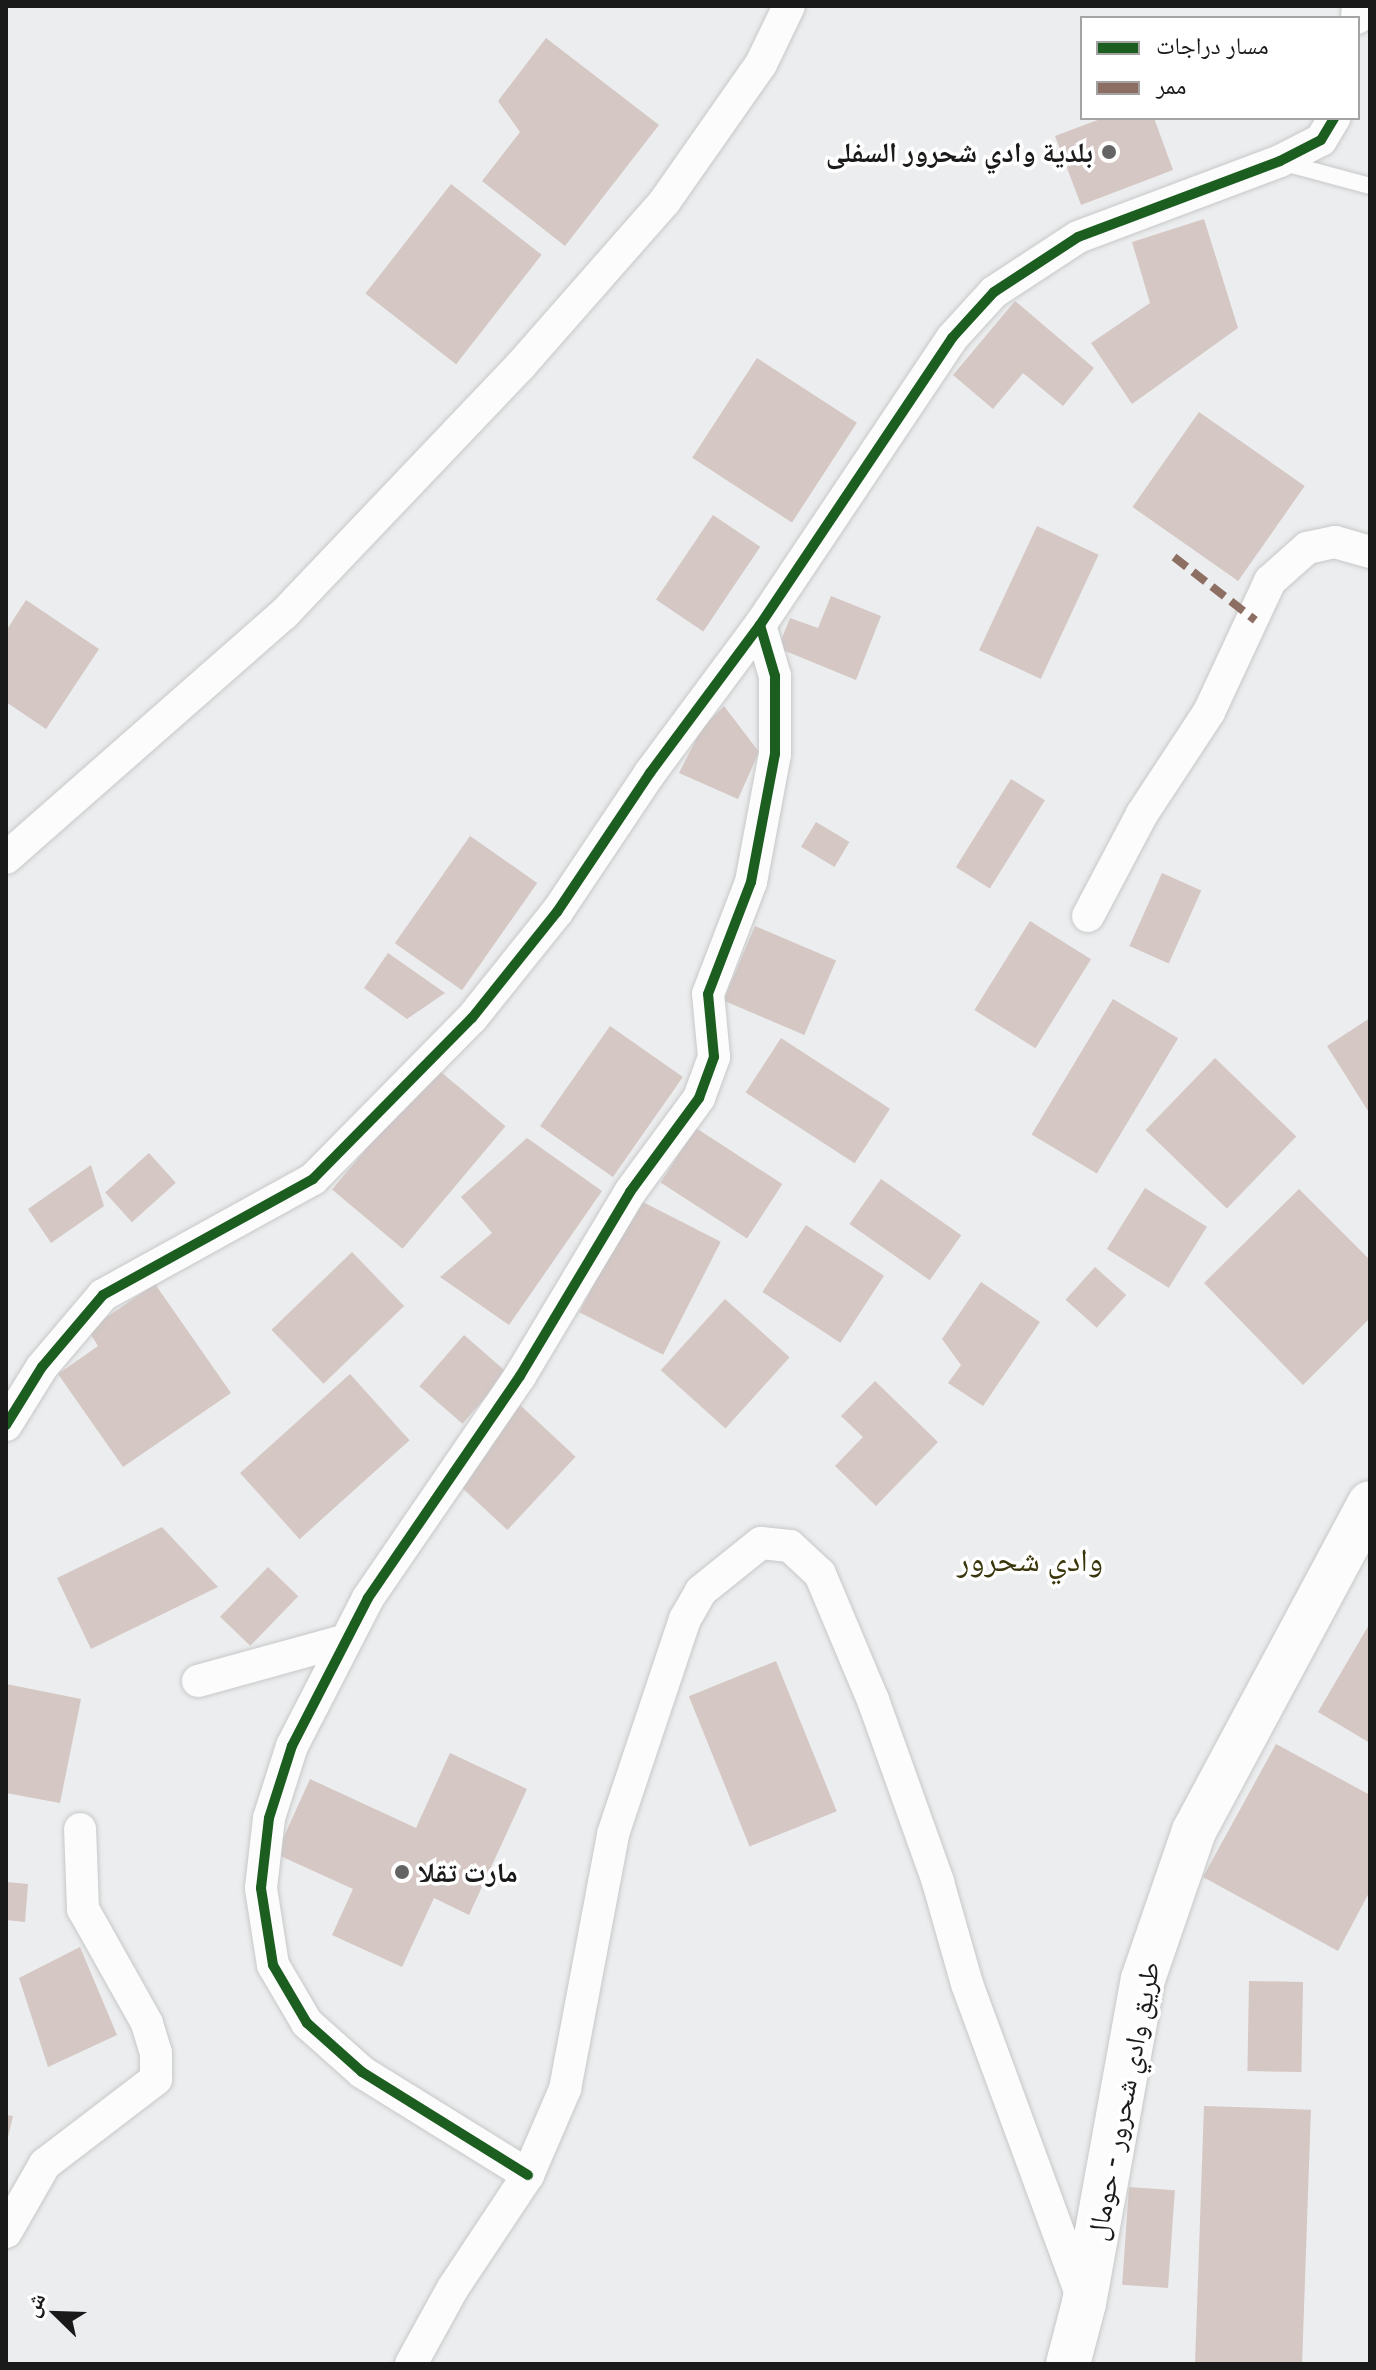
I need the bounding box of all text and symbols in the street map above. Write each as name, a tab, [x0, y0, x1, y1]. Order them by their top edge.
legend	[1080, 16, 1360, 120]
text: مسار دراجات	[1156, 29, 1269, 61]
text: ممر	[1156, 69, 1187, 101]
place label: بلدية وادي شحرور السفلى	[826, 135, 1093, 169]
marker: بلدية وادي شحرور السفلى	[1100, 143, 1118, 161]
district label: وادي شحرور	[957, 1540, 1103, 1578]
place label: مارت تقلا	[418, 1855, 518, 1889]
marker: مارت تقلا	[393, 1863, 411, 1881]
street label: طريق وادي شحرور - حومال	[1079, 1959, 1167, 2243]
north arrow	[16, 2274, 96, 2354]
text: ش	[16, 2288, 51, 2321]

